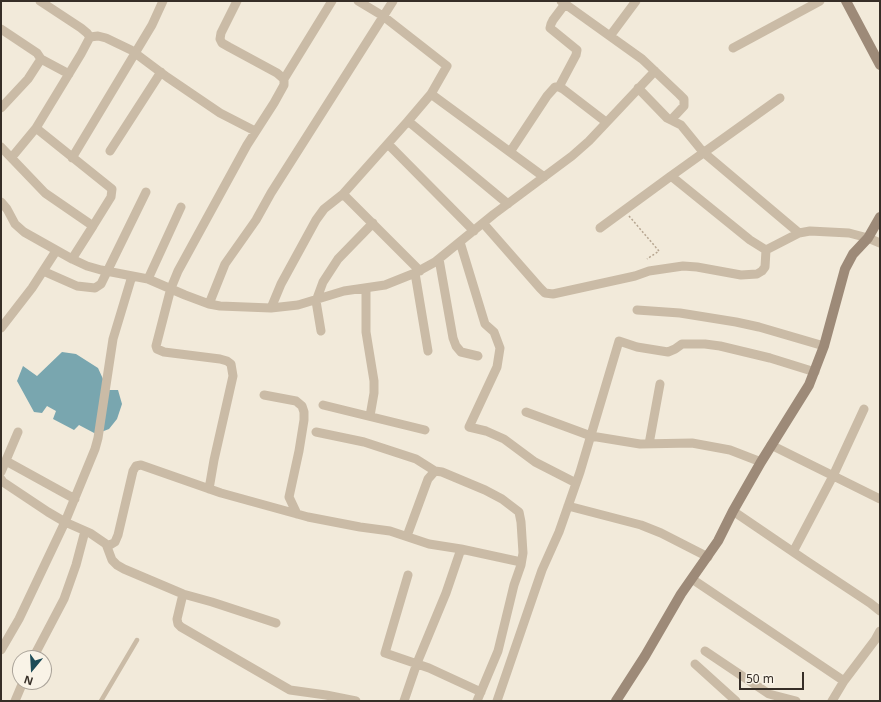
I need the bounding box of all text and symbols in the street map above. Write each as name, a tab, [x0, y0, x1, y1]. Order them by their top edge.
north arrow	[12, 650, 52, 690]
scale bar	[741, 664, 806, 690]
text: 50 m	[746, 670, 774, 687]
text: N	[22, 672, 35, 689]

